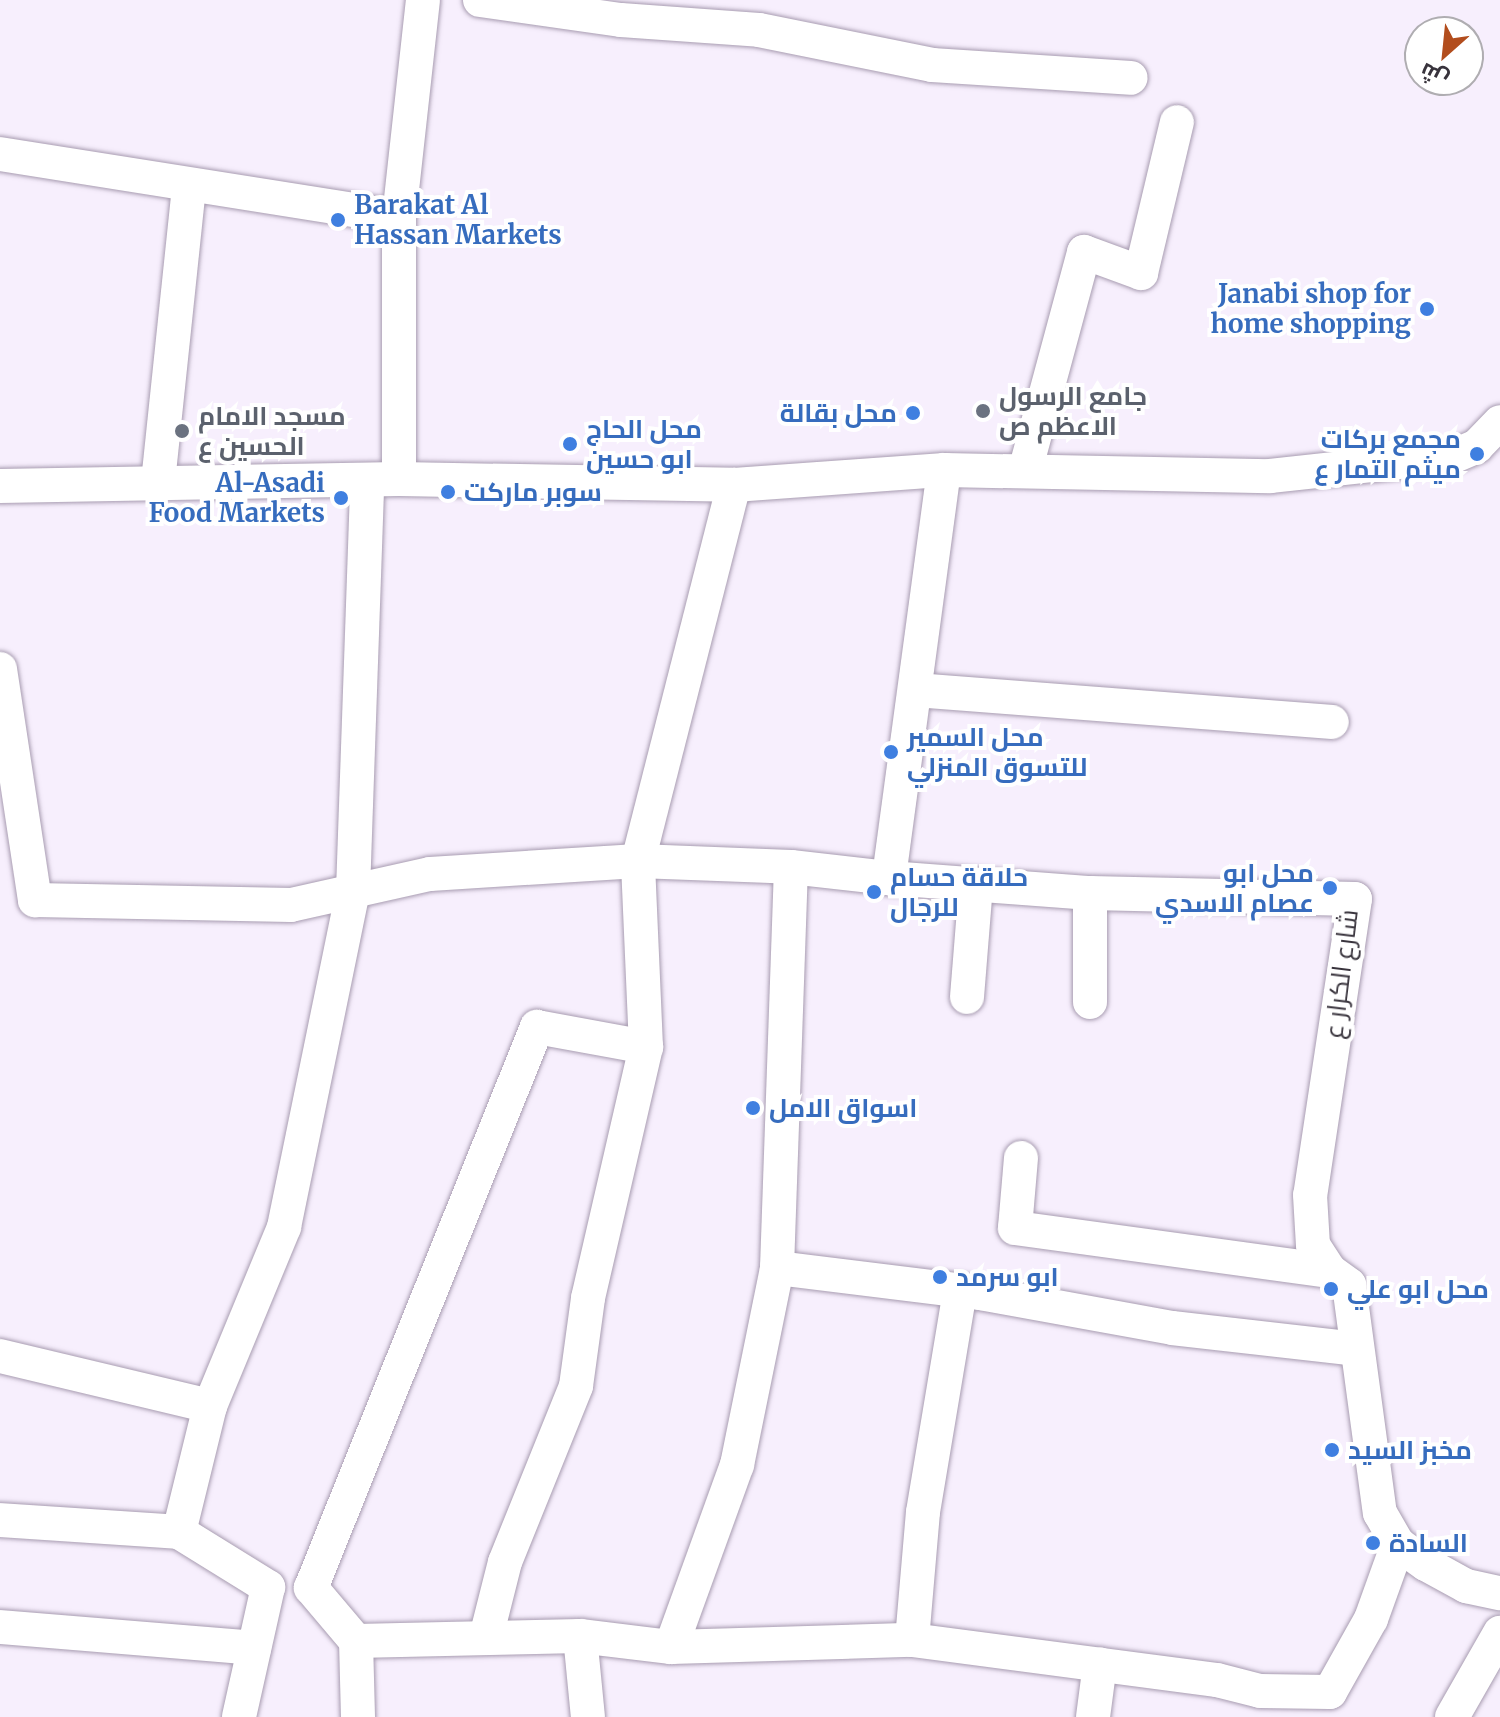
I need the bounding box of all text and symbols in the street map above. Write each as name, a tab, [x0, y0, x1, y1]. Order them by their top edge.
north arrow	[1404, 16, 1484, 96]
text: ش	[1415, 57, 1453, 94]
place label: Barakat Al Hassan Markets	[354, 189, 562, 250]
marker: Barakat Al Hassan Markets	[329, 211, 347, 229]
place label: Janabi shop for home shopping	[1211, 278, 1411, 340]
marker: Janabi shop for home shopping	[1418, 300, 1436, 318]
place label: جامع الرسول الاعظم ص	[999, 380, 1147, 442]
place label: محل بقالة	[780, 397, 897, 429]
place label: مسجد الامام الحسين ع	[198, 400, 346, 462]
marker: جامع الرسول الاعظم ص	[974, 402, 992, 420]
marker: محل بقالة	[904, 404, 922, 422]
place label: محل الحاج ابو حسين	[586, 413, 702, 474]
marker: مسجد الامام الحسين ع	[173, 422, 191, 440]
place label: مجمع بركات ميثم التمار ع	[1314, 423, 1461, 484]
marker: محل الحاج ابو حسين	[561, 435, 579, 453]
marker: مجمع بركات ميثم التمار ع	[1468, 445, 1486, 463]
place label: Al-Asadi Food Markets	[149, 467, 325, 528]
place label: سوبر ماركت	[464, 476, 602, 508]
marker: سوبر ماركت	[439, 483, 457, 501]
marker: Al-Asadi Food Markets	[332, 489, 350, 507]
place label: محل السمير للتسوق المنزلي	[907, 721, 1087, 782]
marker: محل السمير للتسوق المنزلي	[882, 743, 900, 761]
place label: محل ابو عصام الاسدي	[1155, 857, 1314, 918]
place label: حلاقة حسام للرجال	[890, 861, 1028, 922]
marker: محل ابو عصام الاسدي	[1321, 879, 1339, 897]
marker: حلاقة حسام للرجال	[865, 883, 883, 901]
street label: شارع الكرار ع	[1318, 908, 1364, 1040]
place label: اسواق الامل	[769, 1092, 917, 1124]
marker: اسواق الامل	[744, 1099, 762, 1117]
place label: ابو سرمد	[956, 1261, 1059, 1293]
marker: ابو سرمد	[931, 1268, 949, 1286]
place label: محل ابو علي	[1347, 1273, 1489, 1305]
marker: محل ابو علي	[1322, 1280, 1340, 1298]
place label: مخبز السيد	[1348, 1434, 1472, 1466]
marker: مخبز السيد	[1323, 1441, 1341, 1459]
place label: السادة	[1389, 1527, 1468, 1559]
marker: السادة	[1364, 1534, 1382, 1552]

